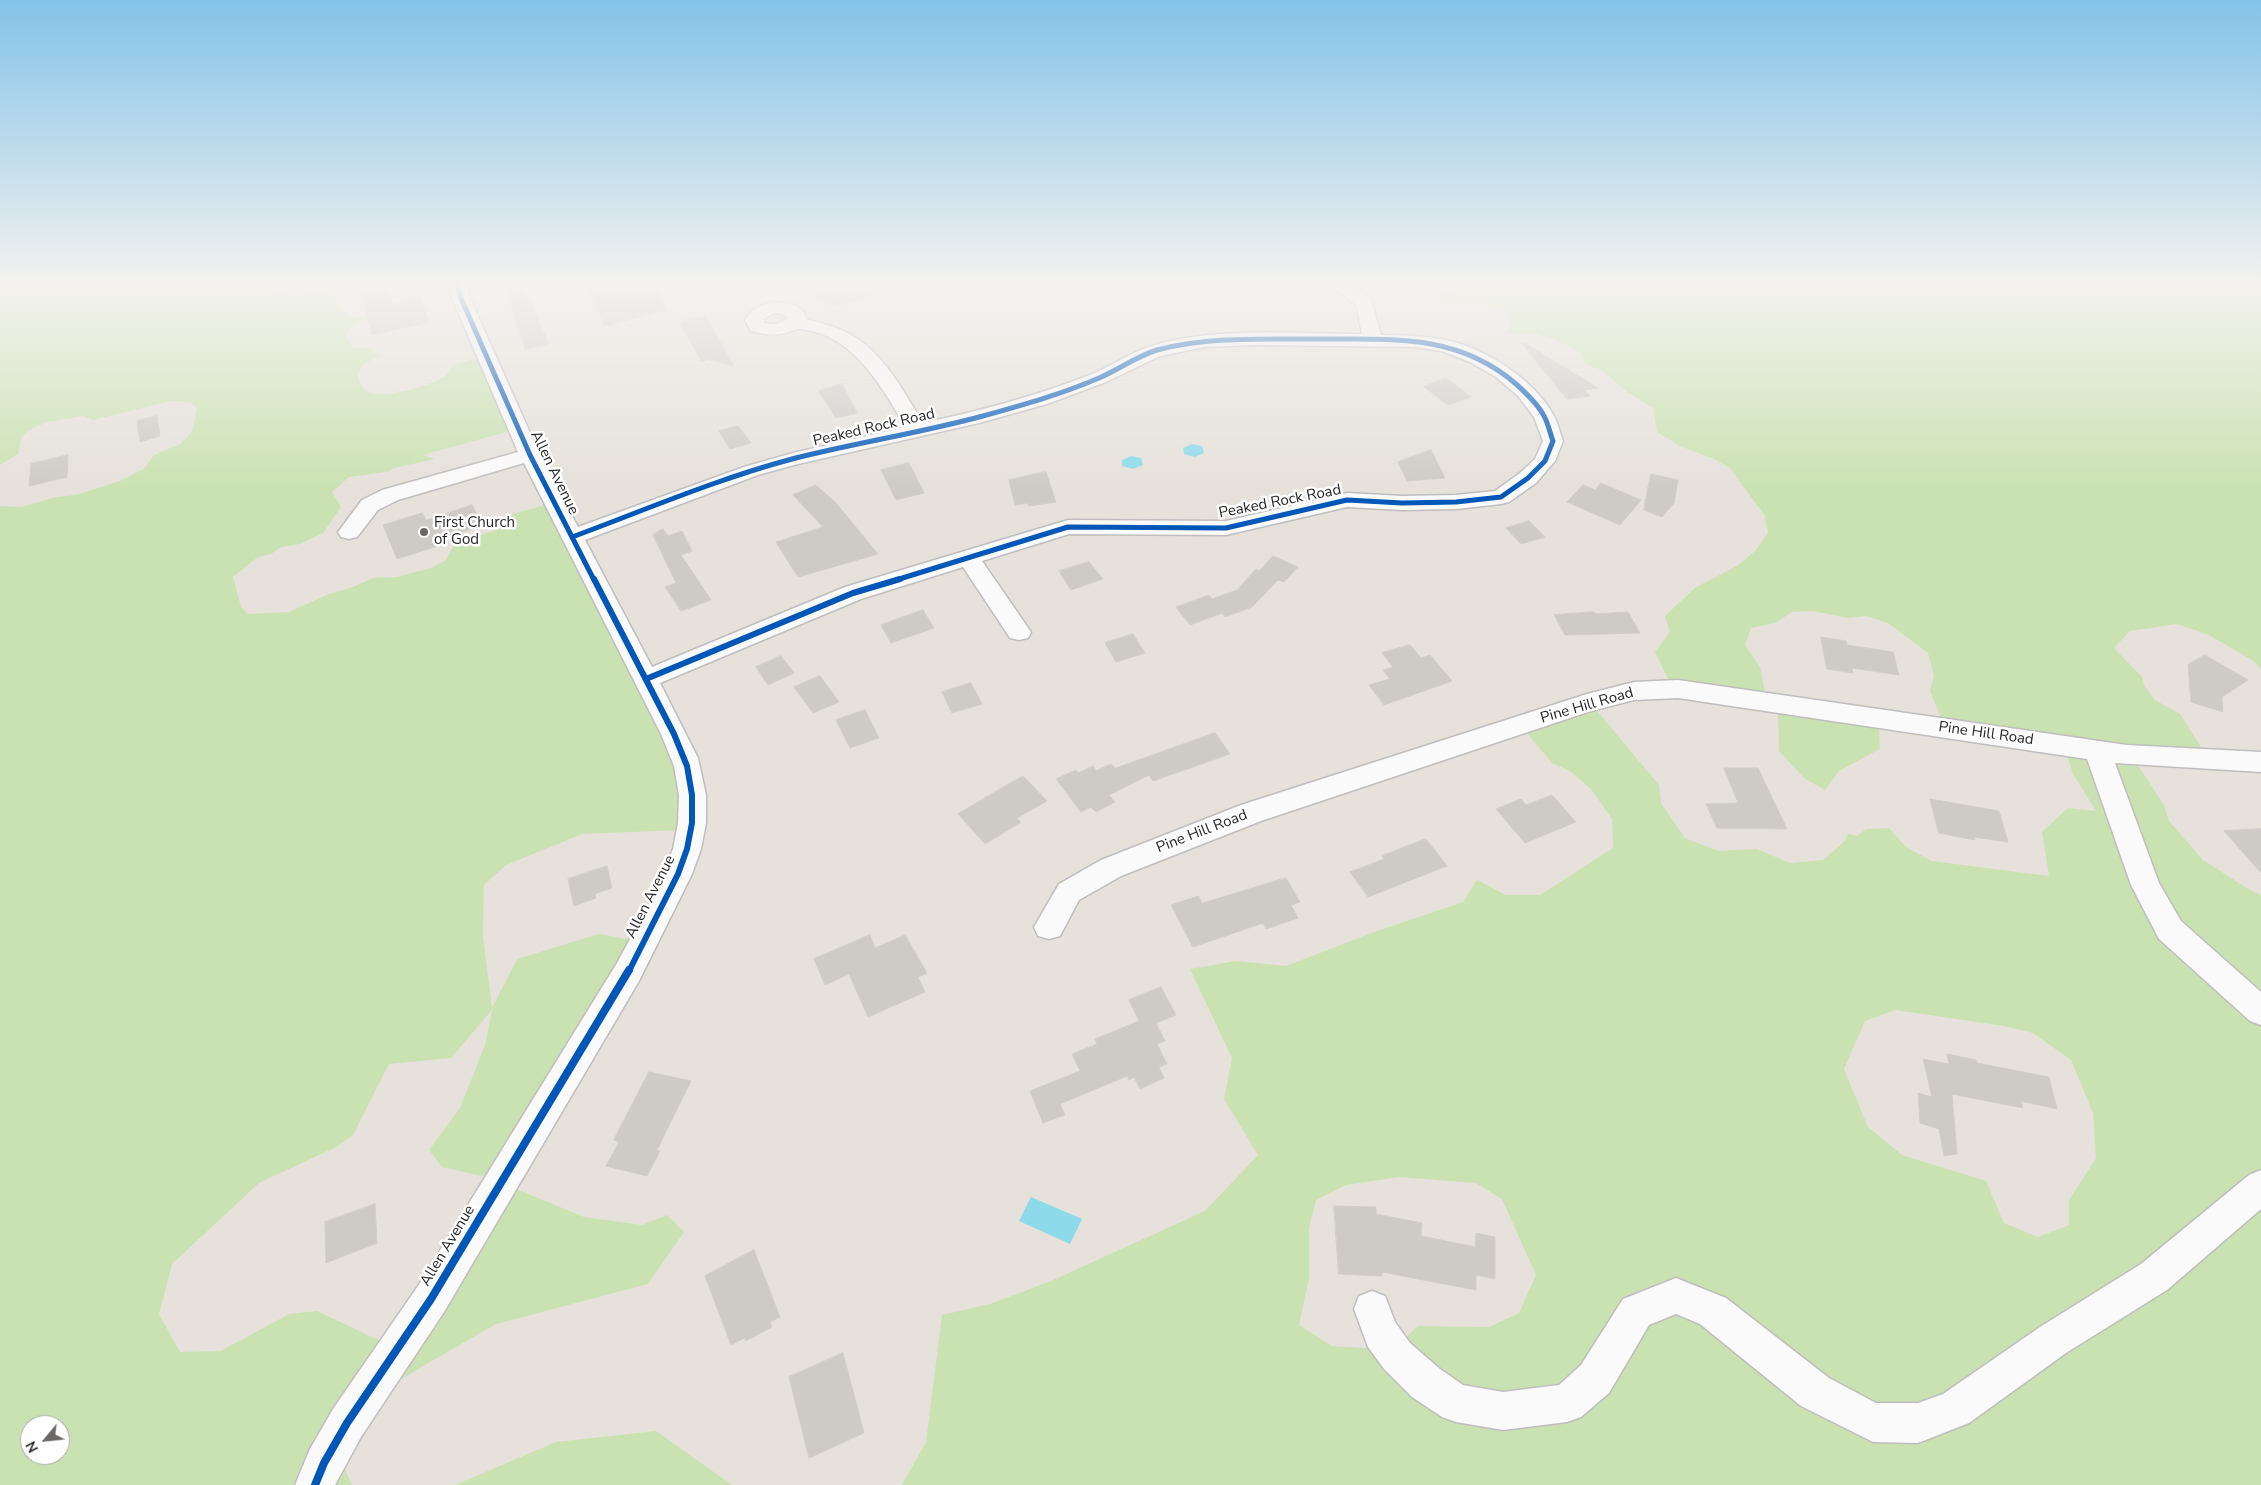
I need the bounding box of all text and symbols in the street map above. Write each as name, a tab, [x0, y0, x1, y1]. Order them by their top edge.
street label: Peaked Rock Road	[811, 405, 937, 451]
street label: Allen Avenue	[526, 428, 582, 518]
street label: Peaked Rock Road	[1217, 481, 1343, 523]
place label: First Church of God	[434, 514, 515, 549]
marker: First Church of God	[418, 526, 430, 538]
street label: Pine Hill Road	[1538, 684, 1636, 728]
street label: Pine Hill Road	[1937, 718, 2035, 750]
street label: Pine Hill Road	[1154, 806, 1250, 858]
street label: Allen Avenue	[622, 852, 680, 942]
street label: Allen Avenue	[417, 1202, 479, 1290]
north arrow	[20, 1415, 70, 1465]
text: N	[21, 1438, 43, 1456]

